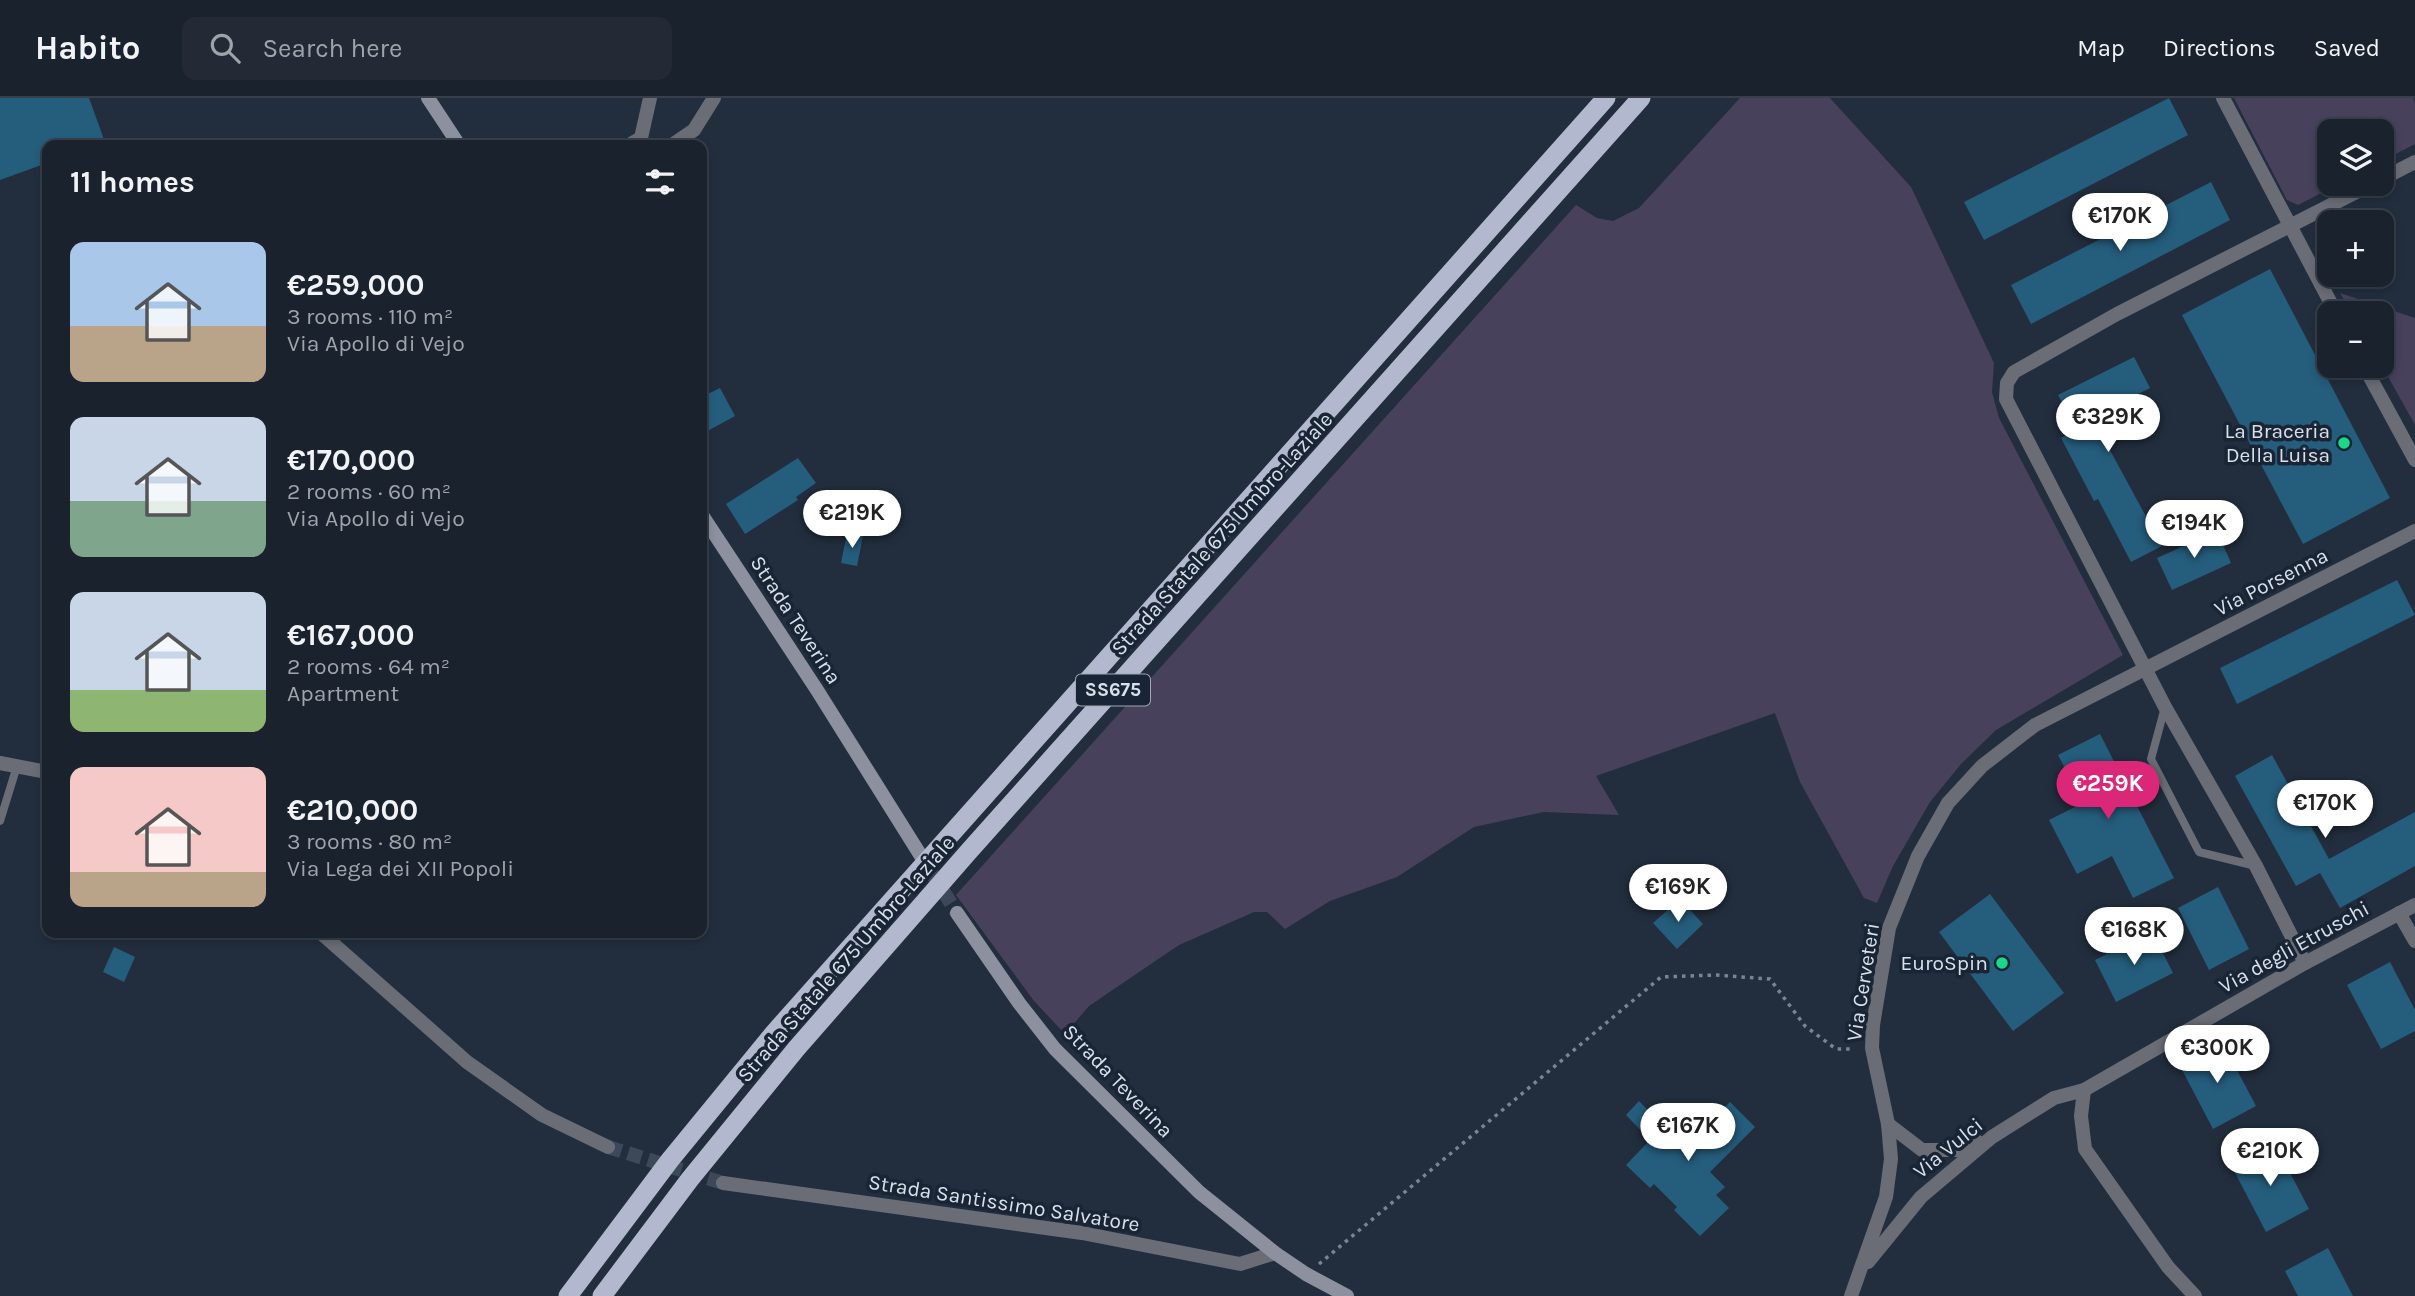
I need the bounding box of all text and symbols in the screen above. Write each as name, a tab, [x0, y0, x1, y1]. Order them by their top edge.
search box	[182, 17, 672, 80]
text: Habito	[35, 29, 140, 67]
icon: search	[206, 29, 244, 67]
text: Search here	[262, 33, 402, 64]
text: Map	[2077, 34, 2125, 62]
text: Directions	[2163, 34, 2276, 62]
text: Saved	[2314, 34, 2380, 62]
map controls	[2317, 119, 2394, 378]
button: layers	[2317, 119, 2394, 196]
icon: filters	[641, 163, 679, 201]
text: 11 homes	[70, 164, 195, 200]
pin: €170K	[2071, 194, 2169, 253]
text: €170K	[2088, 202, 2152, 229]
button: +	[2317, 210, 2394, 287]
text: €259,000	[287, 267, 424, 303]
icon: home	[126, 270, 210, 354]
button: −	[2317, 301, 2394, 378]
text: 3 rooms · 110 m²	[287, 303, 453, 330]
text: Via Apollo di Vejo	[287, 330, 465, 357]
pin: €329K	[2059, 394, 2157, 454]
text: €329K	[2072, 403, 2144, 430]
street label: Strada Statale 675 Umbro-Laziale	[1106, 408, 1338, 660]
place label: La Braceria Della Luisa	[2224, 419, 2330, 467]
marker: La Braceria Della Luisa	[2336, 435, 2352, 451]
text: €170,000	[287, 442, 415, 478]
icon: home	[126, 445, 210, 529]
text: 2 rooms · 60 m²	[287, 478, 451, 505]
pin: €219K	[803, 490, 901, 550]
text: €219K	[819, 499, 885, 526]
pin: €194K	[2145, 500, 2243, 560]
text: Via Apollo di Vejo	[287, 505, 465, 532]
text: €194K	[2161, 509, 2227, 536]
street label: Via Porsenna	[2210, 543, 2332, 621]
street label: Strada Teverina	[746, 551, 846, 689]
text: €167,000	[287, 617, 414, 653]
icon: home	[126, 620, 210, 704]
text: 2 rooms · 64 m²	[287, 653, 450, 680]
road number: SS675	[1076, 674, 1150, 706]
text: Apartment	[287, 680, 399, 707]
pin: €259K	[2059, 762, 2157, 821]
text: €259K	[2073, 770, 2143, 797]
pin: €170K	[2276, 780, 2374, 840]
text: €170K	[2293, 789, 2357, 816]
text: €210,000	[287, 792, 418, 828]
icon: home	[126, 795, 210, 879]
text: 3 rooms · 80 m²	[287, 828, 452, 855]
street label: Strada Statale 675 Umbro-Laziale	[732, 831, 960, 1087]
text: Via Lega dei XII Popoli	[287, 855, 514, 882]
pin: €169K	[1629, 864, 1727, 924]
text: €169K	[1645, 873, 1711, 900]
street label: Via degli Etruschi	[2215, 896, 2373, 998]
pin: €168K	[2085, 908, 2183, 967]
text: €168K	[2101, 916, 2167, 943]
street label: Via Cerveteri	[1842, 921, 1884, 1043]
place label: EuroSpin	[1901, 951, 1988, 975]
marker: EuroSpin	[1994, 955, 2010, 971]
street label: Strada Teverina	[1058, 1019, 1178, 1143]
pin: €300K	[2168, 1026, 2266, 1085]
text: €300K	[2180, 1034, 2254, 1061]
pin: €167K	[1639, 1104, 1737, 1163]
text: €167K	[1656, 1112, 1720, 1139]
street label: Via Vulci	[1909, 1113, 1987, 1183]
pin: €210K	[2221, 1128, 2319, 1188]
text: €210K	[2237, 1137, 2303, 1164]
street label: Strada Santissimo Salvatore	[867, 1170, 1141, 1236]

